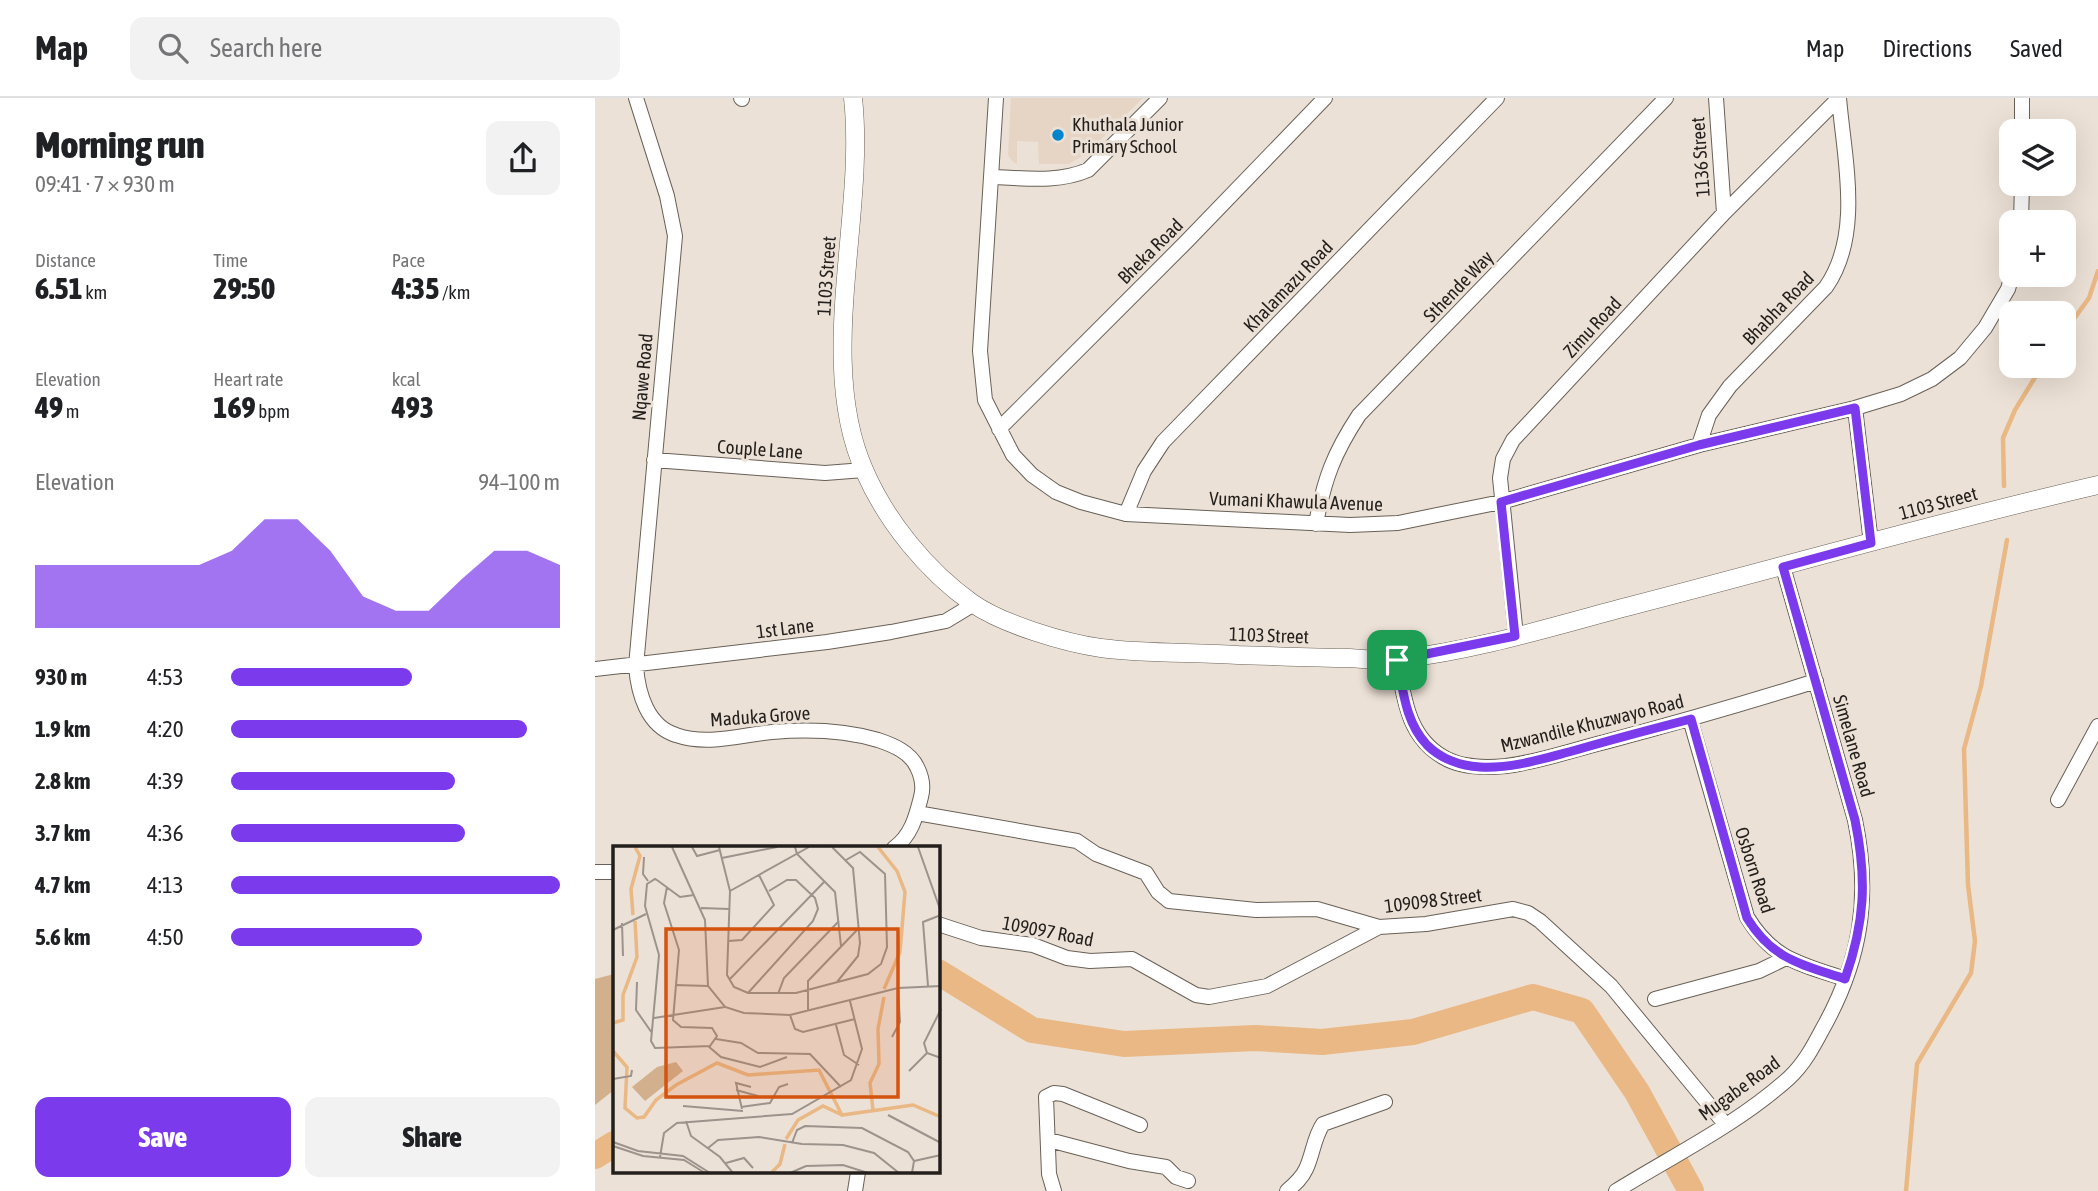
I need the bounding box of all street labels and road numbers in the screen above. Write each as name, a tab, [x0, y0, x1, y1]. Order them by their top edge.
street label: 1136 Street	[1686, 116, 1714, 198]
street label: Bheka Road	[1113, 214, 1187, 288]
street label: 1103 Street	[812, 235, 840, 317]
street label: Khalamazu Road	[1239, 236, 1337, 336]
street label: Sthende Way	[1419, 246, 1497, 326]
street label: Bhabha Road	[1738, 267, 1818, 349]
street label: Zimu Road	[1558, 292, 1626, 362]
street label: Nqawe Road	[627, 332, 657, 422]
street label: Couple Lane	[716, 435, 804, 463]
street label: 1103 Street	[1897, 482, 1979, 524]
street label: Vumani Khawula Avenue	[1209, 487, 1383, 515]
street label: 1st Lane	[755, 614, 815, 642]
street label: 1103 Street	[1229, 623, 1309, 647]
street label: Mzwandile Khuzwayo Road	[1498, 690, 1686, 756]
street label: Simelane Road	[1829, 692, 1879, 800]
street label: Maduka Grove	[709, 702, 811, 730]
street label: Osborn Road	[1731, 824, 1779, 916]
street label: 109098 Street	[1383, 883, 1483, 917]
street label: 109097 Road	[1001, 911, 1095, 951]
street label: Mugabe Road	[1694, 1051, 1784, 1125]

